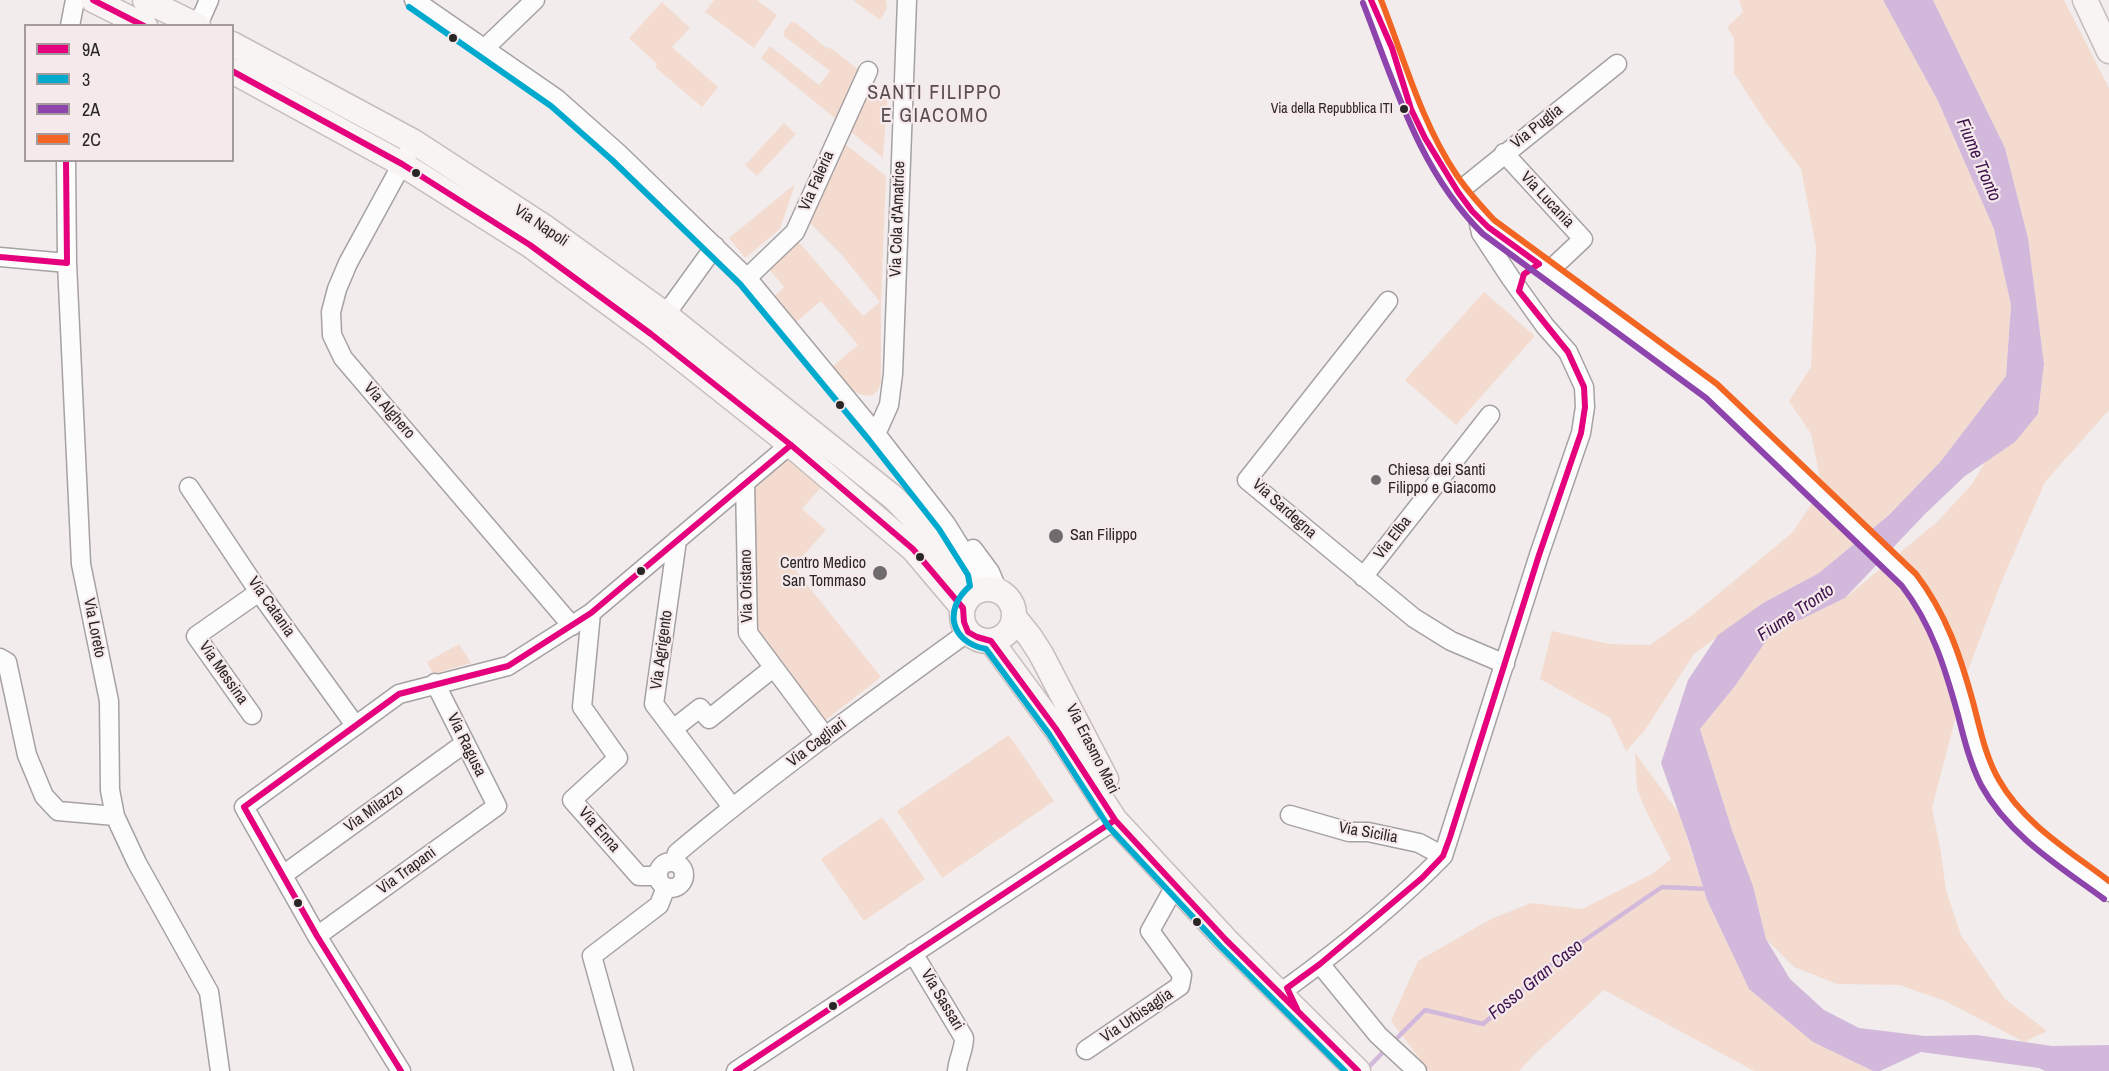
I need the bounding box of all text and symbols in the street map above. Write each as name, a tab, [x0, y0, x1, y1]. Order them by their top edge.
legend	[24, 24, 234, 162]
unlabelled marker	[447, 32, 459, 44]
text: 9A	[82, 37, 100, 62]
text: 3	[82, 67, 90, 92]
district label: SANTI FILIPPO E GIACOMO	[867, 82, 1003, 129]
text: 2A	[82, 97, 100, 122]
place label: Via della Repubblica ITI	[1271, 101, 1393, 117]
street label: Via Puglia	[1507, 101, 1567, 153]
marker: Via della Repubblica ITI	[1398, 103, 1410, 115]
water label: Fiume Tronto	[1951, 115, 2005, 205]
text: 2C	[82, 127, 101, 152]
street label: Via Faleria	[795, 148, 839, 214]
street label: Via Cola d'Amatrice	[886, 161, 910, 277]
unlabelled marker	[410, 167, 422, 179]
street label: Via Lucania	[1516, 168, 1578, 232]
street label: Via Napoli	[510, 201, 572, 251]
street label: Via Alghero	[359, 379, 419, 443]
unlabelled marker	[834, 399, 846, 411]
place label: Chiesa dei Santi Filippo e Giacomo	[1388, 461, 1496, 499]
marker: Chiesa dei Santi Filippo e Giacomo	[1369, 473, 1383, 487]
street label: Via Sardegna	[1248, 475, 1320, 543]
street label: Via Elba	[1370, 513, 1416, 563]
place label: San Filippo	[1070, 526, 1137, 546]
marker: San Filippo	[1047, 527, 1065, 545]
street label: Via Oristano	[737, 549, 757, 623]
unlabelled marker	[914, 551, 926, 563]
place label: Centro Medico San Tommaso	[780, 554, 866, 592]
marker: Centro Medico San Tommaso	[871, 564, 889, 582]
unlabelled marker	[635, 565, 647, 577]
street label: Via Catania	[243, 573, 299, 641]
water label: Fiume Tronto	[1754, 579, 1838, 647]
street label: Via Loreto	[79, 597, 109, 659]
street label: Via Agrigento	[647, 609, 677, 691]
street label: Via Messina	[194, 638, 252, 708]
street label: Via Erasmo Mari	[1061, 701, 1123, 797]
street label: Via Ragusa	[442, 710, 490, 780]
street label: Via Cagliari	[784, 715, 850, 771]
street label: Via Milazzo	[341, 781, 407, 837]
street label: Via Enna	[574, 803, 624, 857]
street label: Via Sicilia	[1337, 818, 1399, 848]
street label: Via Trapani	[374, 843, 440, 899]
unlabelled marker	[292, 897, 304, 909]
unlabelled marker	[1191, 916, 1203, 928]
water label: Fosso Gran Caso	[1484, 935, 1588, 1025]
street label: Via Sassari	[916, 966, 968, 1034]
street label: Via Urbisaglia	[1097, 985, 1177, 1047]
unlabelled marker	[827, 1000, 839, 1012]

